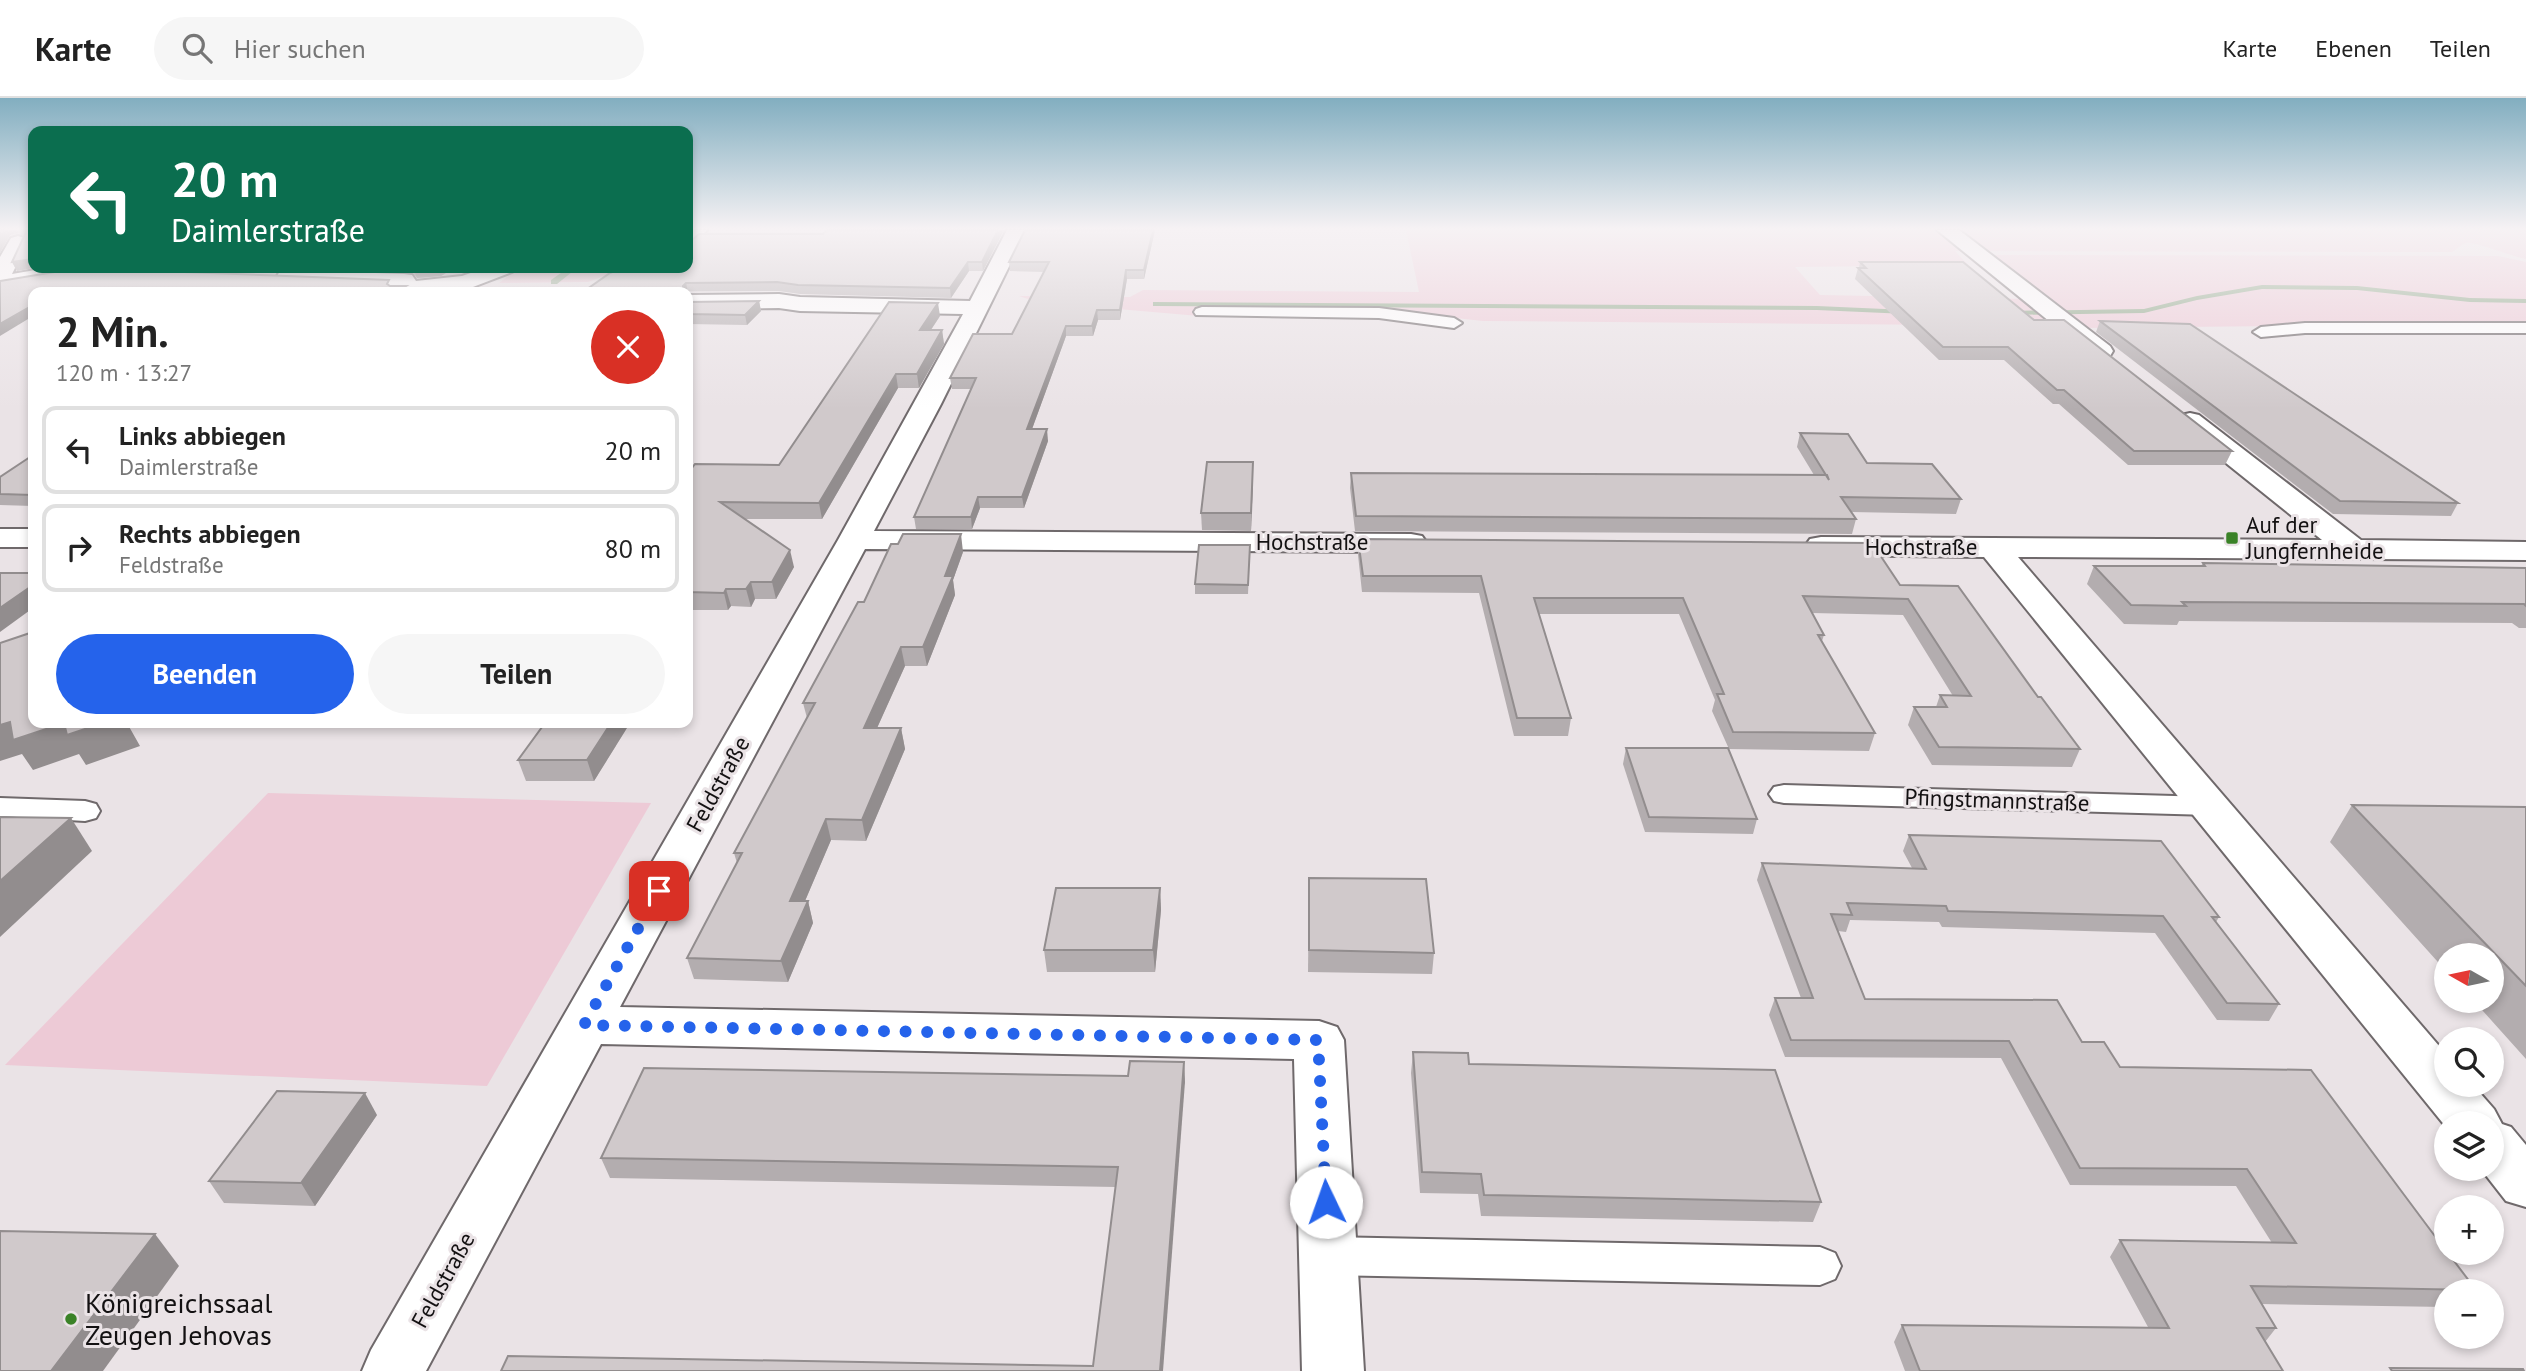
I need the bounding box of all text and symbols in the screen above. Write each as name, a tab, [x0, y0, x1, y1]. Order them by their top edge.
search box	[154, 17, 644, 80]
text: Karte	[35, 27, 112, 70]
icon: search	[178, 29, 216, 67]
text: Hier suchen	[234, 32, 366, 65]
text: Karte	[2223, 33, 2277, 64]
text: Ebenen	[2315, 33, 2392, 64]
text: Teilen	[2430, 33, 2491, 64]
text: 20 m	[171, 147, 278, 211]
icon: left	[56, 154, 147, 245]
text: Daimlerstraße	[171, 209, 365, 251]
text: 2 Min.	[56, 304, 169, 359]
button: close	[591, 310, 665, 384]
text: 120 m · 13:27	[56, 358, 192, 387]
text: Links abbiegen	[119, 419, 286, 452]
icon: left	[60, 431, 98, 469]
text: 20 m	[605, 434, 661, 467]
text: Daimlerstraße	[119, 452, 259, 481]
place label: Auf der Jungfernheide	[2245, 510, 2384, 565]
text: Rechts abbiegen	[119, 517, 301, 550]
street label: Hochstraße	[1256, 527, 1368, 556]
icon: right	[60, 529, 98, 567]
marker: Auf der Jungfernheide	[2224, 530, 2240, 546]
text: 80 m	[605, 532, 661, 565]
street label: Hochstraße	[1865, 532, 1977, 561]
text: Feldstraße	[119, 550, 224, 579]
button: Beenden	[56, 634, 354, 714]
button: Teilen	[368, 634, 665, 714]
street label: Feldstraße	[680, 731, 756, 837]
street label: Pfingstmannstraße	[1904, 782, 2090, 817]
pin	[629, 861, 689, 921]
icon: arrive	[640, 872, 678, 910]
north arrow	[2434, 943, 2504, 1013]
map controls	[2434, 943, 2504, 1349]
button: search	[2434, 1027, 2504, 1097]
button: layers	[2434, 1111, 2504, 1181]
position arrow	[1289, 1165, 1363, 1239]
button: +	[2434, 1195, 2504, 1265]
street label: Feldstraße	[405, 1227, 481, 1333]
button: −	[2434, 1279, 2504, 1349]
place label: Königreichssaal Zeugen Jehovas	[85, 1284, 272, 1353]
marker: Königreichssaal Zeugen Jehovas	[63, 1311, 79, 1327]

